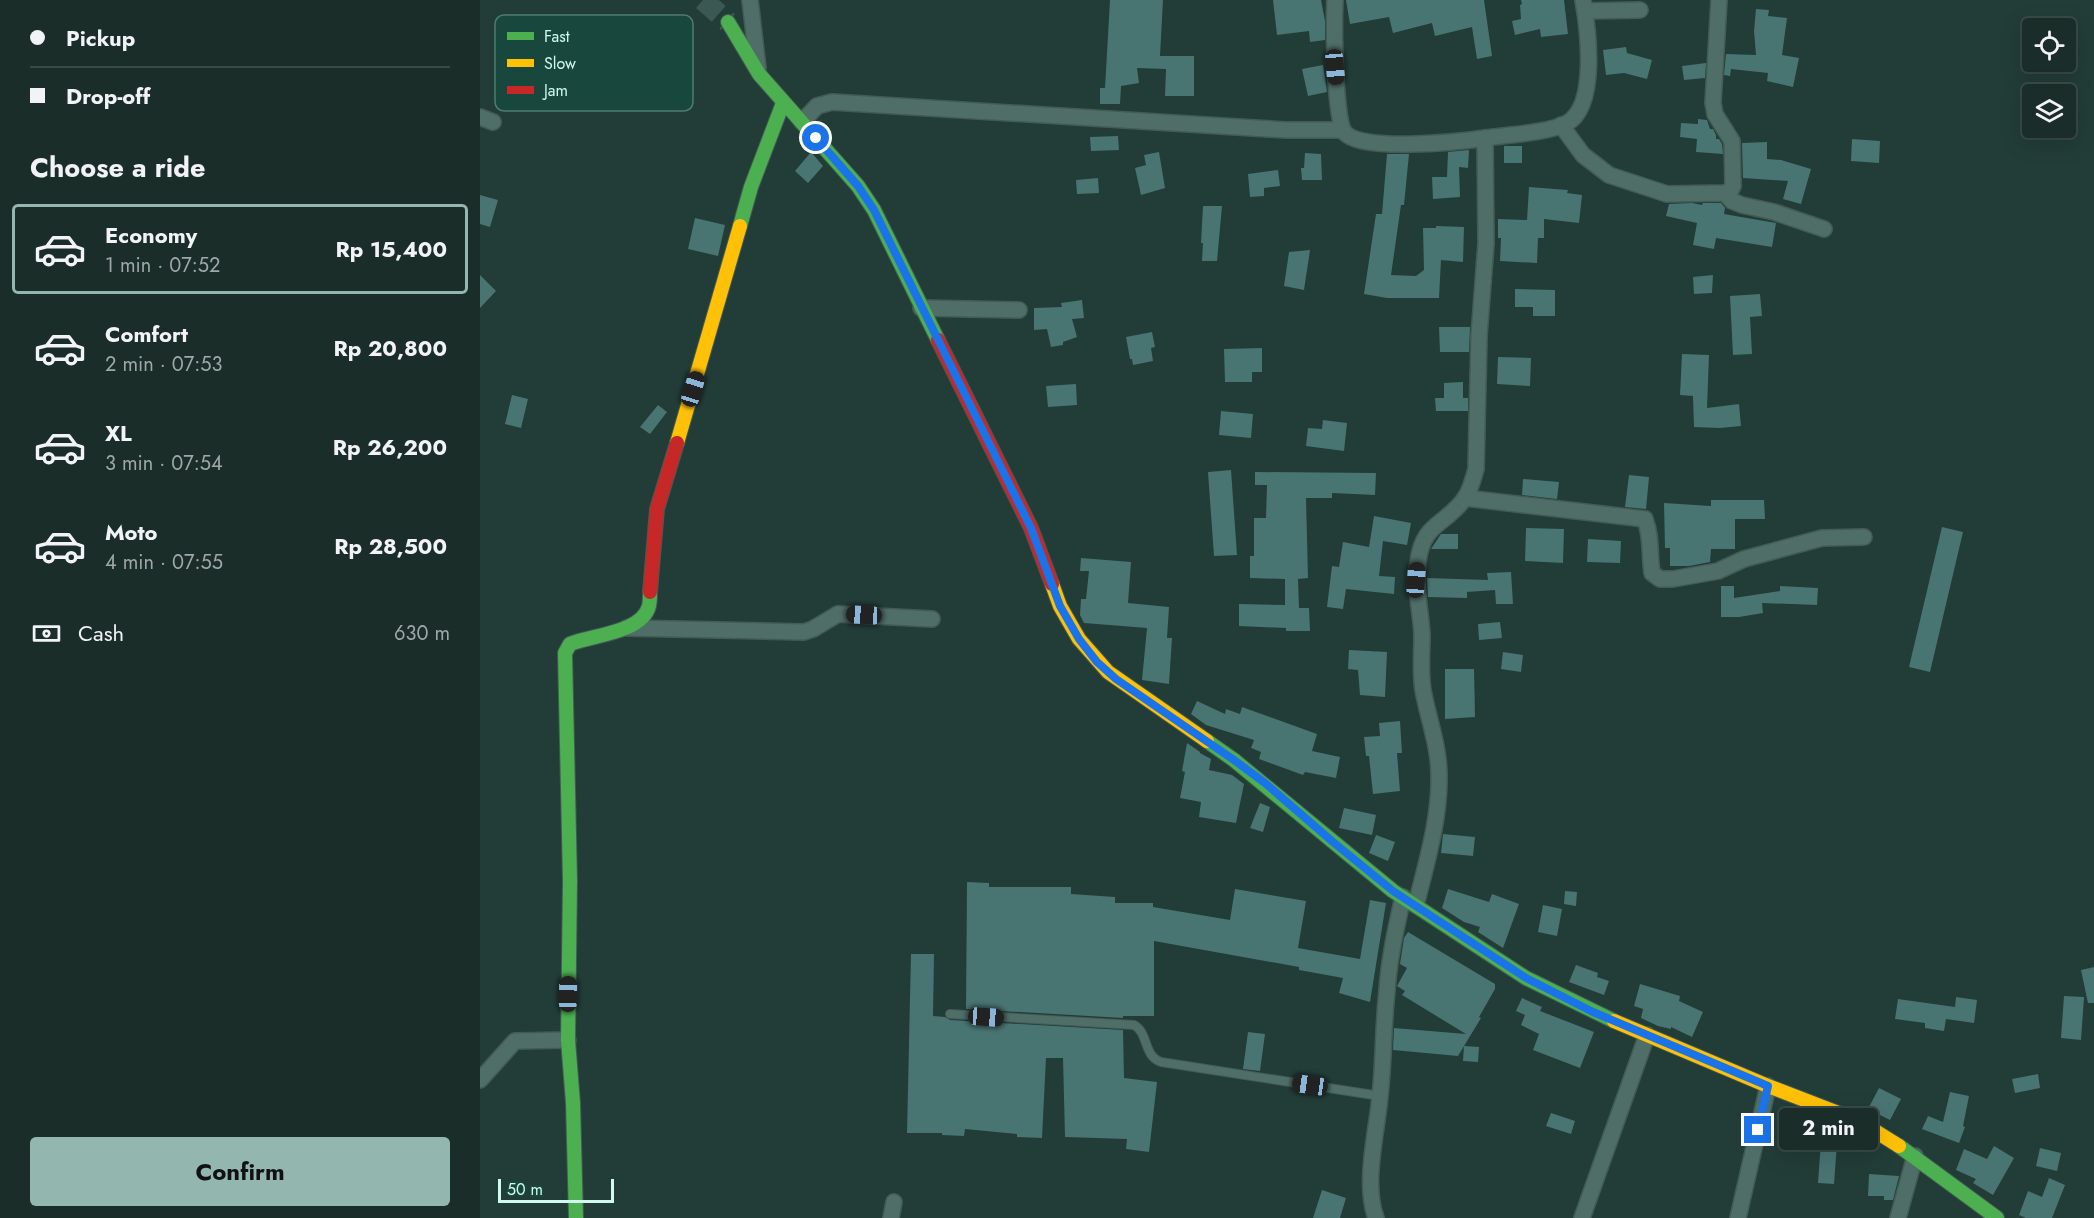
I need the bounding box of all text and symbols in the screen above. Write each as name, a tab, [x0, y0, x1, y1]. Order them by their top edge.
legend	[495, 15, 693, 111]
map controls	[2022, 18, 2076, 138]
button: locate	[2022, 18, 2076, 72]
text: Pickup	[66, 22, 135, 54]
text: Fast	[544, 25, 570, 48]
car	[1324, 48, 1346, 86]
text: Slow	[544, 52, 576, 75]
text: Jam	[542, 79, 568, 102]
text: Drop-off	[66, 80, 150, 112]
button: layers	[2022, 84, 2076, 138]
route start	[802, 124, 829, 151]
text: Choose a ride	[30, 148, 205, 187]
text: Economy	[105, 219, 197, 251]
icon: car	[33, 222, 87, 276]
text: Rp 15,400	[336, 233, 447, 265]
text: 1 min · 07:52	[105, 251, 220, 280]
text: Comfort	[105, 318, 188, 350]
icon: car	[33, 321, 87, 375]
text: Rp 20,800	[334, 332, 447, 364]
text: 2 min · 07:53	[105, 350, 222, 379]
car	[679, 369, 707, 409]
text: XL	[105, 417, 132, 449]
icon: car	[33, 420, 87, 474]
text: Rp 26,200	[333, 431, 447, 463]
text: 3 min · 07:54	[105, 449, 223, 478]
text: Moto	[105, 516, 158, 548]
icon: car	[33, 519, 87, 573]
text: Rp 28,500	[334, 530, 447, 562]
text: 4 min · 07:55	[105, 548, 223, 577]
car	[1406, 561, 1426, 599]
car	[846, 605, 882, 625]
icon: cash	[30, 617, 63, 650]
text: Cash	[78, 617, 124, 649]
text: 630 m	[394, 619, 450, 648]
car	[559, 976, 577, 1012]
car	[967, 1007, 1005, 1027]
car	[1291, 1074, 1329, 1096]
callout: 2 min	[1779, 1109, 1878, 1151]
text: 2 min	[1802, 1114, 1855, 1143]
route end	[1744, 1116, 1771, 1143]
button: Confirm	[30, 1137, 450, 1206]
scale bar	[498, 1176, 614, 1204]
text: 50 m	[507, 1178, 543, 1201]

